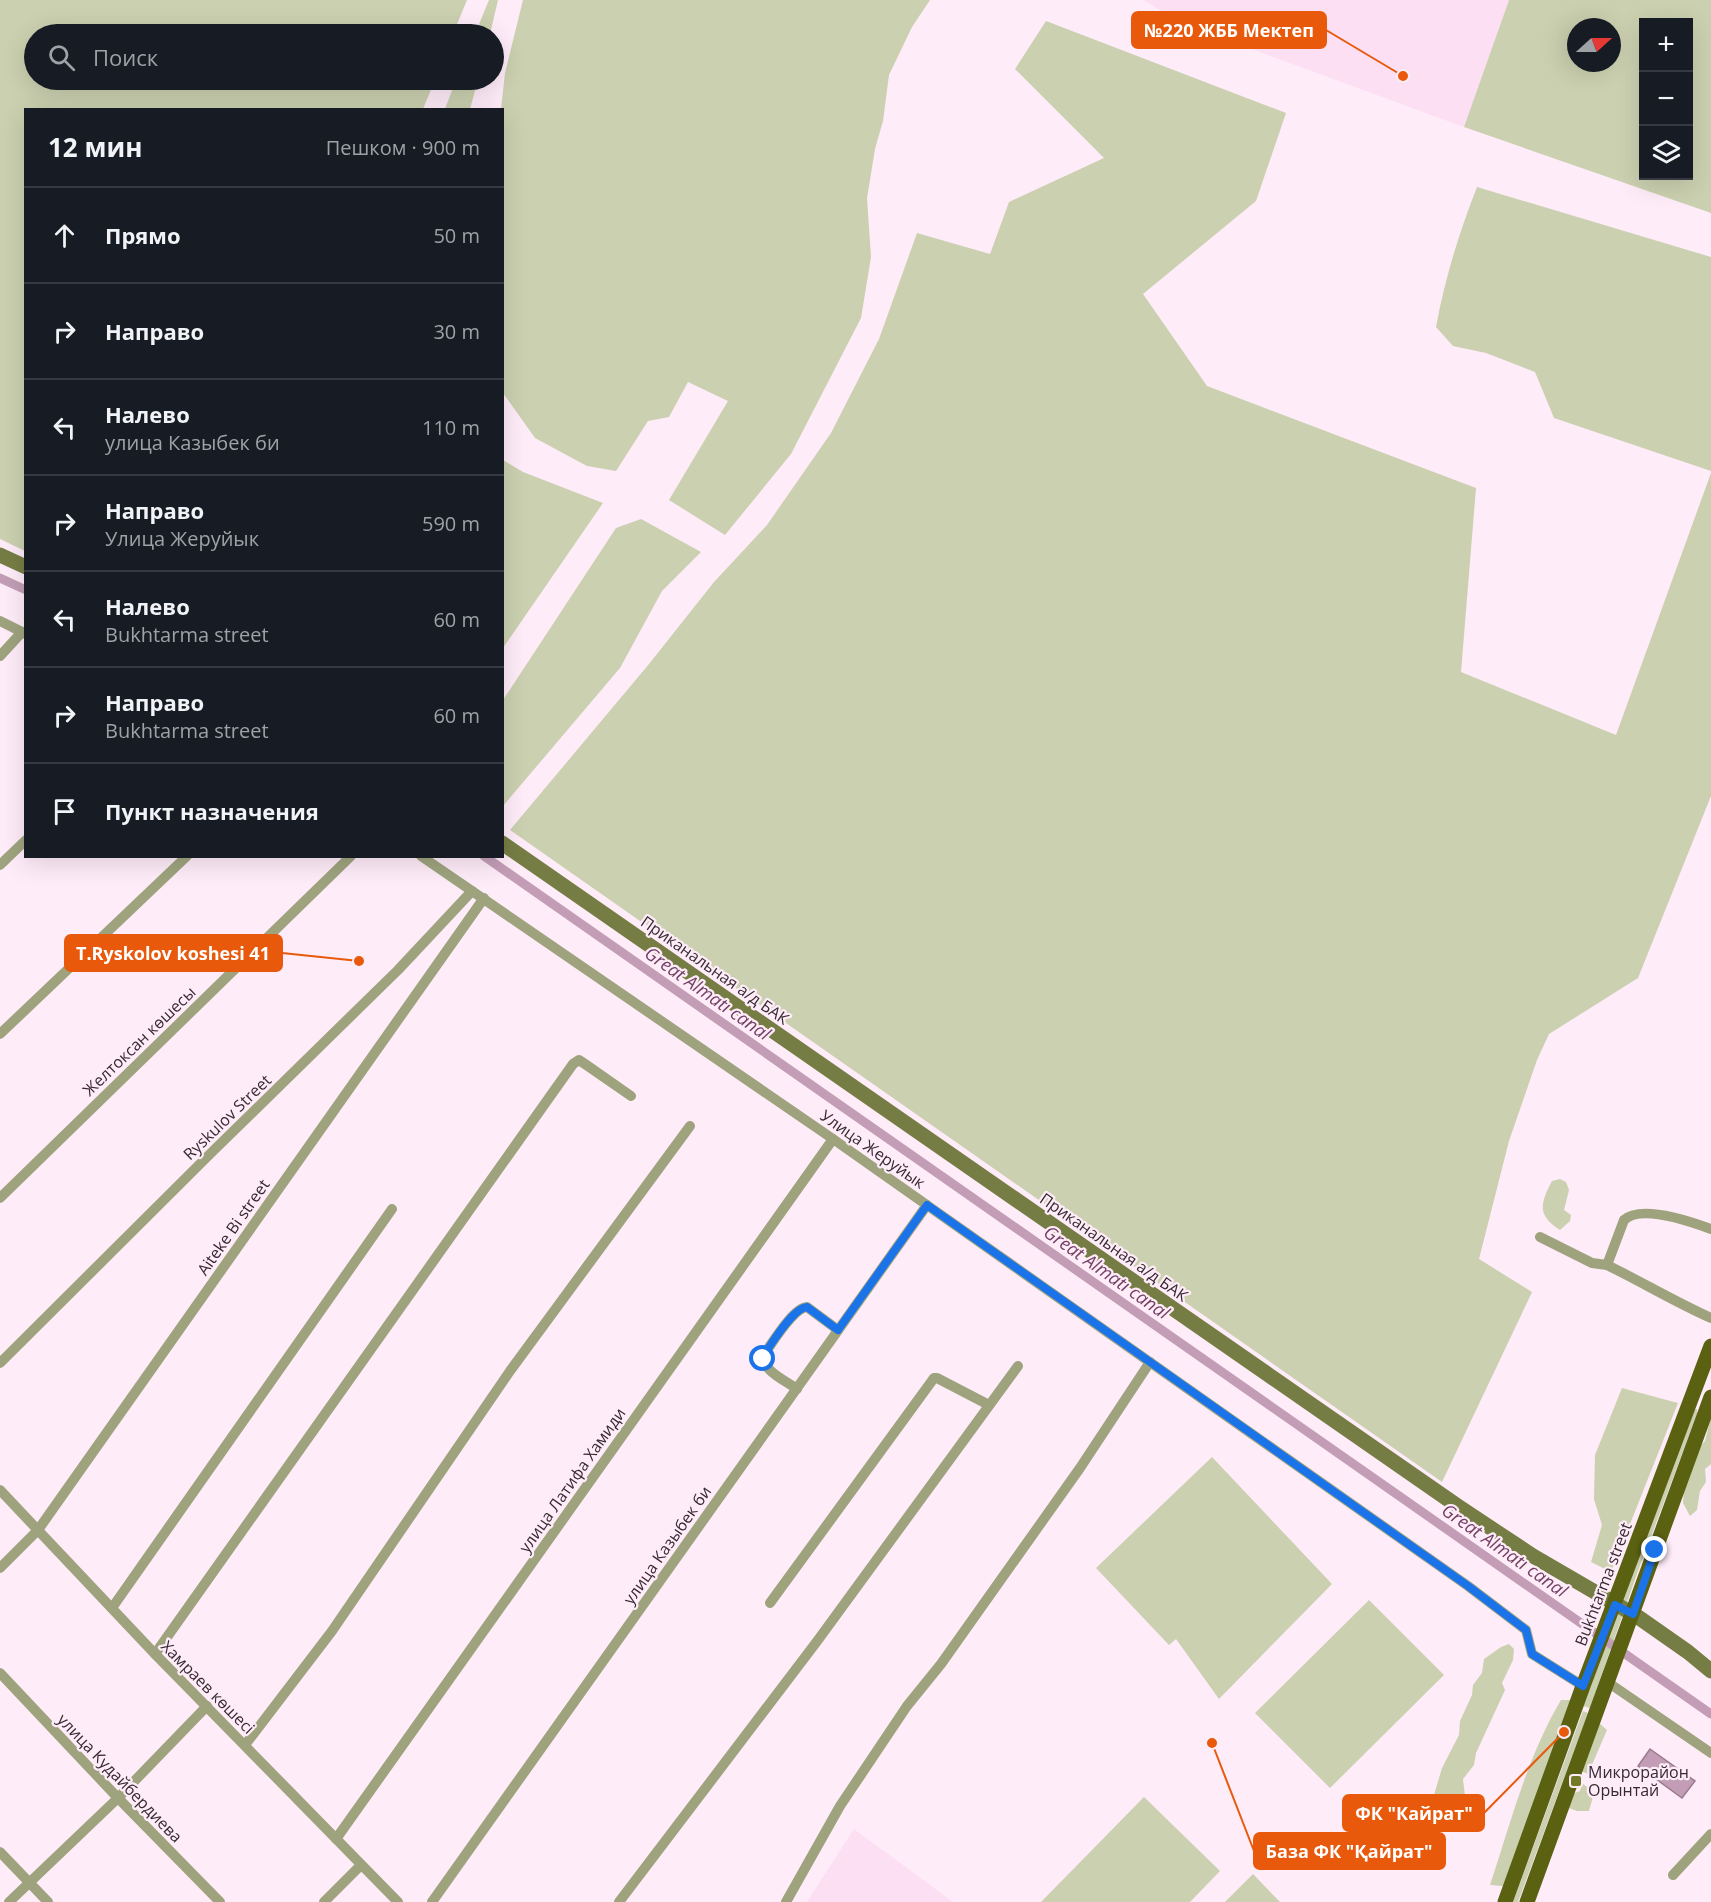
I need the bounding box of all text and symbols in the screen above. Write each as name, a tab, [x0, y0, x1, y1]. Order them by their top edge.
callout: №220 ЖББ Мектеп	[1132, 12, 1326, 48]
text: №220 ЖББ Мектеп	[1144, 18, 1314, 42]
north arrow	[1567, 18, 1621, 72]
map controls	[1639, 18, 1693, 180]
button: +	[1639, 18, 1693, 72]
search box	[24, 24, 504, 90]
icon: search	[45, 41, 78, 74]
text: Поиск	[93, 42, 158, 72]
button: −	[1639, 72, 1693, 126]
button: layers	[1639, 126, 1693, 180]
text: 12 мин	[48, 129, 142, 165]
text: Пешком · 900 m	[326, 134, 480, 161]
icon: ahead	[48, 219, 81, 252]
text: Прямо	[105, 220, 181, 250]
text: 50 m	[433, 222, 480, 249]
icon: right	[48, 315, 81, 348]
text: Направо	[105, 316, 204, 346]
text: 30 m	[433, 318, 480, 345]
text: Налево	[105, 399, 190, 429]
icon: left	[48, 411, 81, 444]
text: 110 m	[422, 414, 480, 441]
text: улица Казыбек би	[105, 429, 280, 456]
text: Направо	[105, 495, 204, 525]
icon: right	[48, 507, 81, 540]
text: 590 m	[422, 510, 480, 537]
text: Улица Жеруйык	[105, 525, 259, 552]
text: Налево	[105, 591, 190, 621]
icon: left	[48, 603, 81, 636]
text: 60 m	[433, 606, 480, 633]
text: Bukhtarma street	[105, 621, 269, 648]
text: Направо	[105, 687, 204, 717]
icon: right	[48, 699, 81, 732]
text: 60 m	[433, 702, 480, 729]
text: Bukhtarma street	[105, 717, 269, 744]
icon: arrive	[48, 795, 81, 828]
text: Пункт назначения	[105, 796, 319, 826]
street label: Приканальная а/д БАК	[637, 910, 794, 1030]
callout: T.Ryskolov koshesi 41	[65, 935, 282, 971]
text: T.Ryskolov koshesi 41	[76, 941, 270, 965]
water label: Great Almatı canal	[640, 941, 776, 1046]
street label: Желтоксан көшесы	[78, 981, 200, 1101]
street label: Ryskulov Street	[178, 1069, 276, 1165]
street label: Улица Жеруйык	[816, 1105, 930, 1194]
street label: Aiteke Bi street	[192, 1174, 274, 1279]
street label: Приканальная а/д БАК	[1036, 1187, 1193, 1307]
water label: Great Almatı canal	[1039, 1220, 1175, 1325]
route start	[749, 1345, 775, 1371]
street label: улица Латифа Хамиди	[514, 1403, 630, 1557]
street label: улица Казыбек би	[618, 1481, 716, 1609]
water label: Great Almatı canal	[1437, 1498, 1573, 1603]
street label: Bukhtarma street	[1569, 1519, 1637, 1649]
route end	[1641, 1536, 1667, 1562]
street label: Хамраев көшесі	[156, 1635, 260, 1739]
street label: улица Кудайбердиева	[53, 1709, 187, 1847]
place label: Микрорайон Орынтай	[1588, 1761, 1689, 1801]
marker: Микрорайон Орынтай	[1569, 1774, 1583, 1788]
callout: ФК "Кайрат"	[1343, 1795, 1484, 1831]
text: ФК "Кайрат"	[1355, 1801, 1473, 1825]
callout: База ФК "Қайрат"	[1254, 1833, 1445, 1869]
text: База ФК "Қайрат"	[1266, 1839, 1432, 1863]

